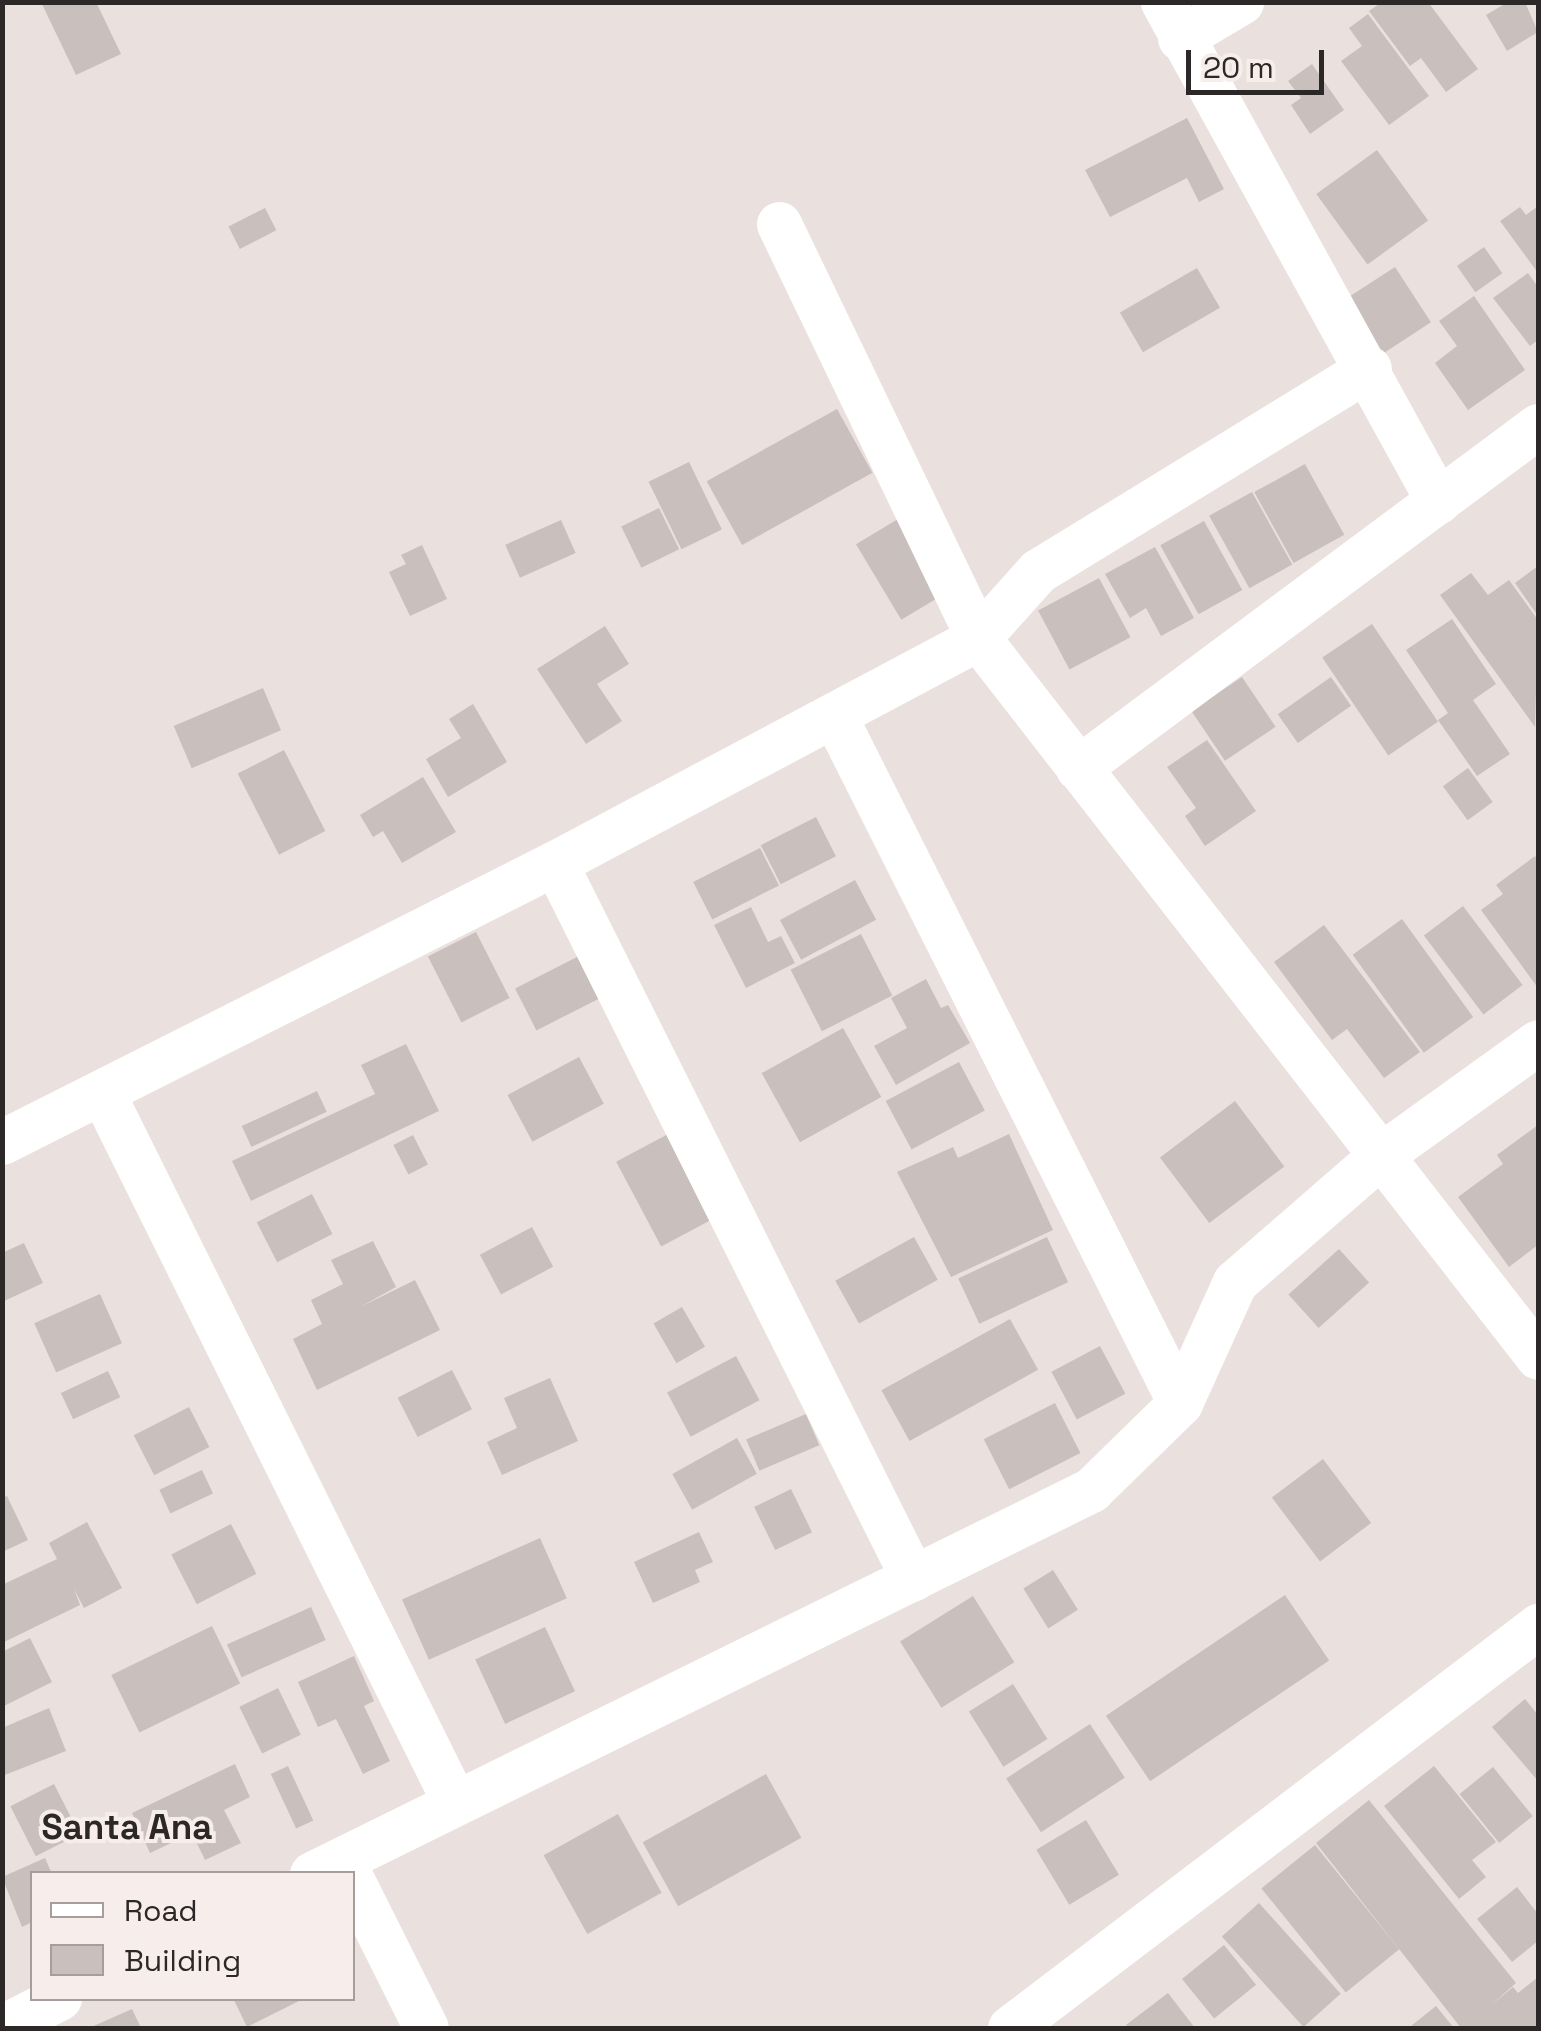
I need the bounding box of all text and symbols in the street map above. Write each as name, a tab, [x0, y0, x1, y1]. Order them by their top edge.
scale bar	[1191, 30, 1328, 92]
text: 20 m	[1203, 48, 1274, 87]
district label: Santa Ana	[41, 1806, 213, 1848]
legend	[30, 1871, 355, 2001]
text: Road	[124, 1891, 198, 1930]
text: Building	[124, 1941, 241, 1980]

